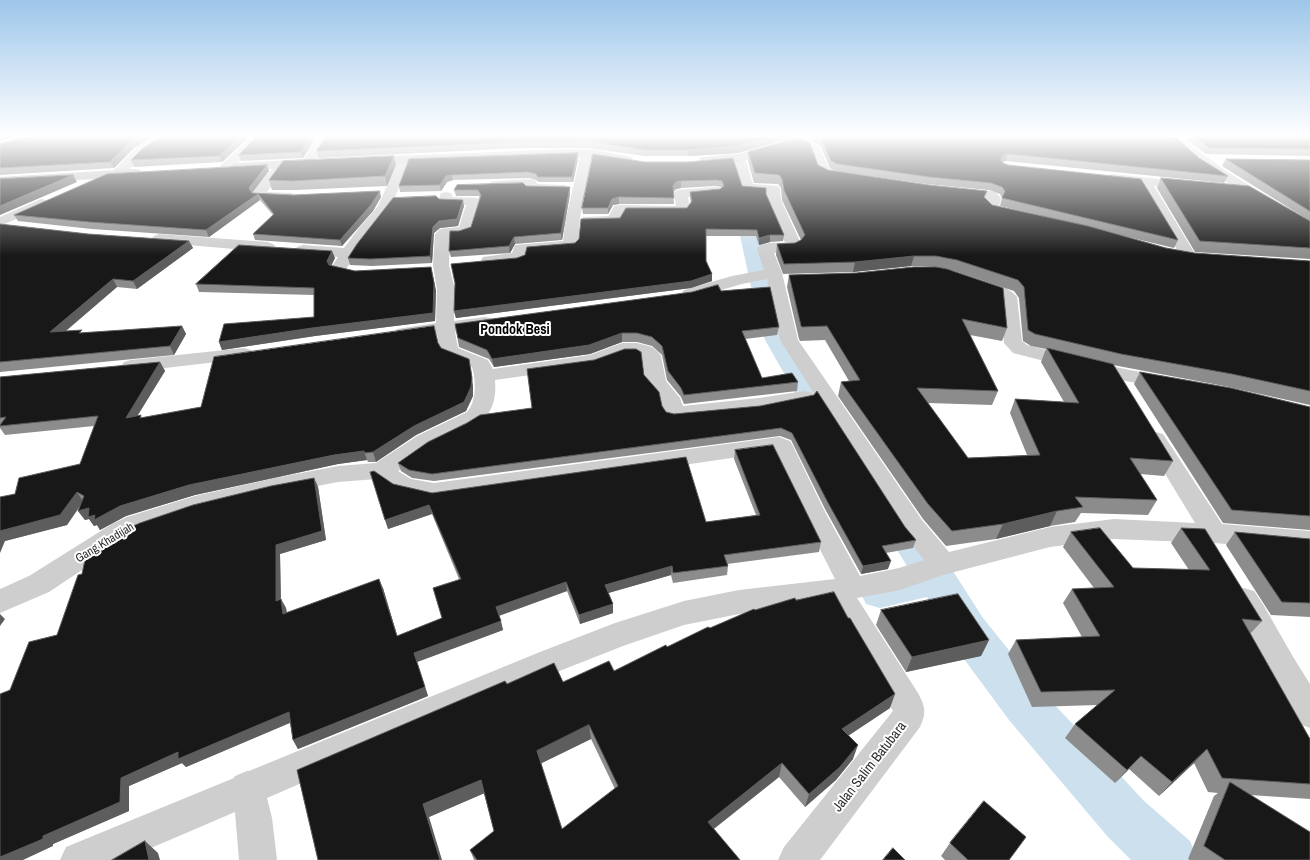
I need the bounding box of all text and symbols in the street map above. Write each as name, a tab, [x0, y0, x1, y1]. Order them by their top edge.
district label: Pondok Besi	[480, 322, 550, 338]
street label: Gang Khadijah	[73, 520, 137, 566]
street label: Jalan Salim Batubara	[830, 719, 910, 815]

